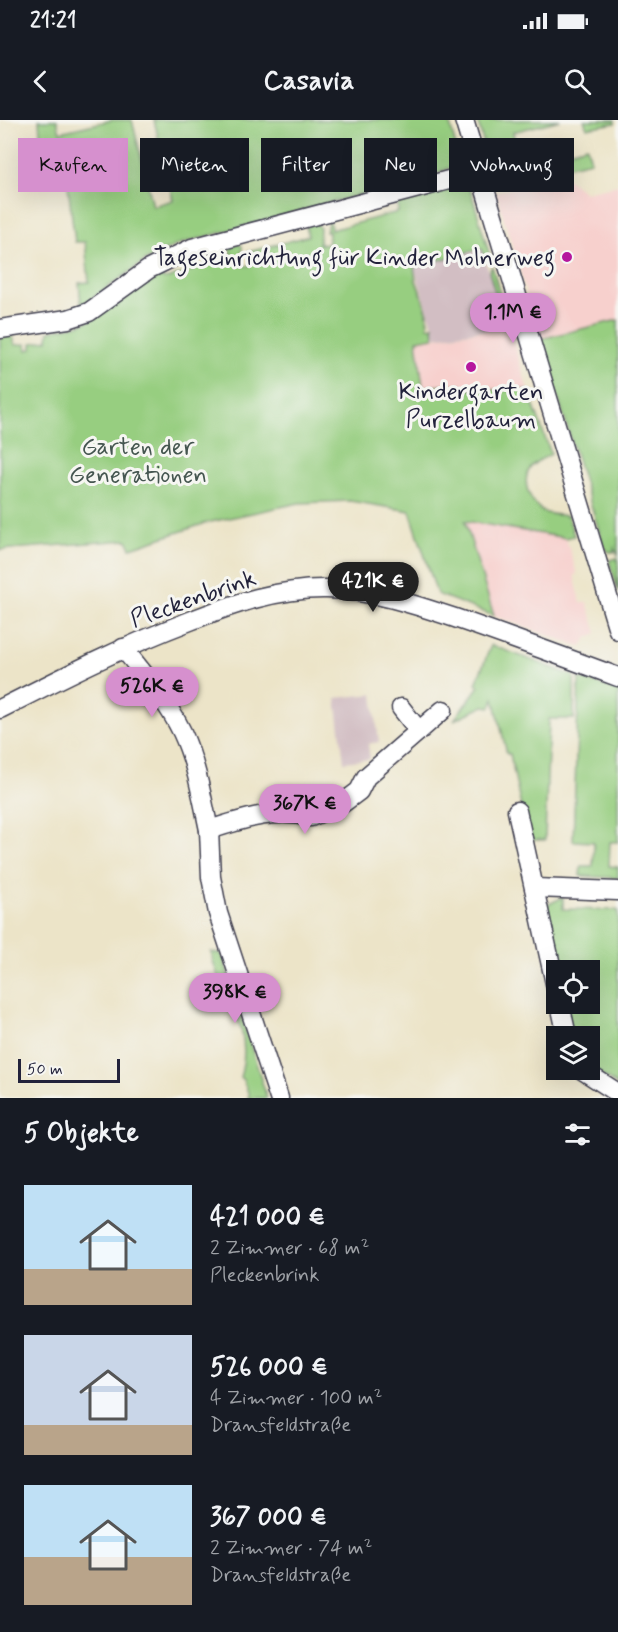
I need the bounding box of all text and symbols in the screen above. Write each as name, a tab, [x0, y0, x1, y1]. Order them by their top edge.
text: 21:21	[30, 7, 76, 35]
text: Casavia	[264, 64, 354, 99]
icon: back	[24, 65, 57, 98]
icon: search	[561, 65, 594, 98]
chip: Kaufen	[18, 138, 128, 192]
chip: Mieten	[140, 138, 249, 192]
chip: Filter	[261, 138, 352, 192]
chip: Neu	[364, 138, 437, 192]
chip: Wohnung	[449, 138, 574, 192]
place label: Tageseinrichtung für Kinder Molnerweg	[154, 243, 555, 277]
marker: Tageseinrichtung für Kinder Molnerweg	[560, 250, 574, 264]
pin: 1.1M €	[464, 293, 562, 344]
text: 1.1M €	[484, 299, 542, 326]
marker: Kindergarten Purzelbaum	[464, 360, 478, 374]
place label: Kindergarten Purzelbaum	[398, 377, 544, 436]
park label: Garten der Generationen	[69, 432, 207, 491]
pin: 421K €	[324, 562, 422, 613]
street label: Pleckenbrink	[126, 563, 261, 635]
text: 421K €	[342, 568, 404, 595]
pin: 526K €	[103, 667, 201, 718]
text: 526K €	[120, 673, 184, 700]
pin: 367K €	[256, 784, 354, 835]
text: 367K €	[273, 790, 337, 817]
map controls	[546, 960, 600, 1080]
button: locate	[546, 960, 600, 1014]
pin: 398K €	[186, 973, 284, 1024]
text: 398K €	[203, 979, 267, 1006]
button: layers	[546, 1026, 600, 1080]
scale bar	[18, 1056, 120, 1084]
text: 50 m	[27, 1059, 63, 1080]
text: 5 Objekte	[24, 1117, 139, 1151]
icon: filters	[561, 1118, 594, 1151]
text: 421 000 €	[210, 1201, 325, 1235]
icon: home	[72, 1209, 144, 1281]
text: 2 Zimmer · 68 m²	[210, 1235, 369, 1262]
text: Pleckenbrink	[210, 1262, 319, 1289]
text: 526 000 €	[210, 1351, 328, 1385]
icon: home	[72, 1359, 144, 1431]
text: 4 Zimmer · 100 m²	[210, 1385, 382, 1412]
text: Dransfeldstraße	[210, 1412, 351, 1439]
text: 367 000 €	[210, 1501, 327, 1535]
icon: home	[72, 1509, 144, 1581]
text: 2 Zimmer · 74 m²	[210, 1535, 372, 1562]
text: Dransfeldstraße	[210, 1562, 351, 1589]

